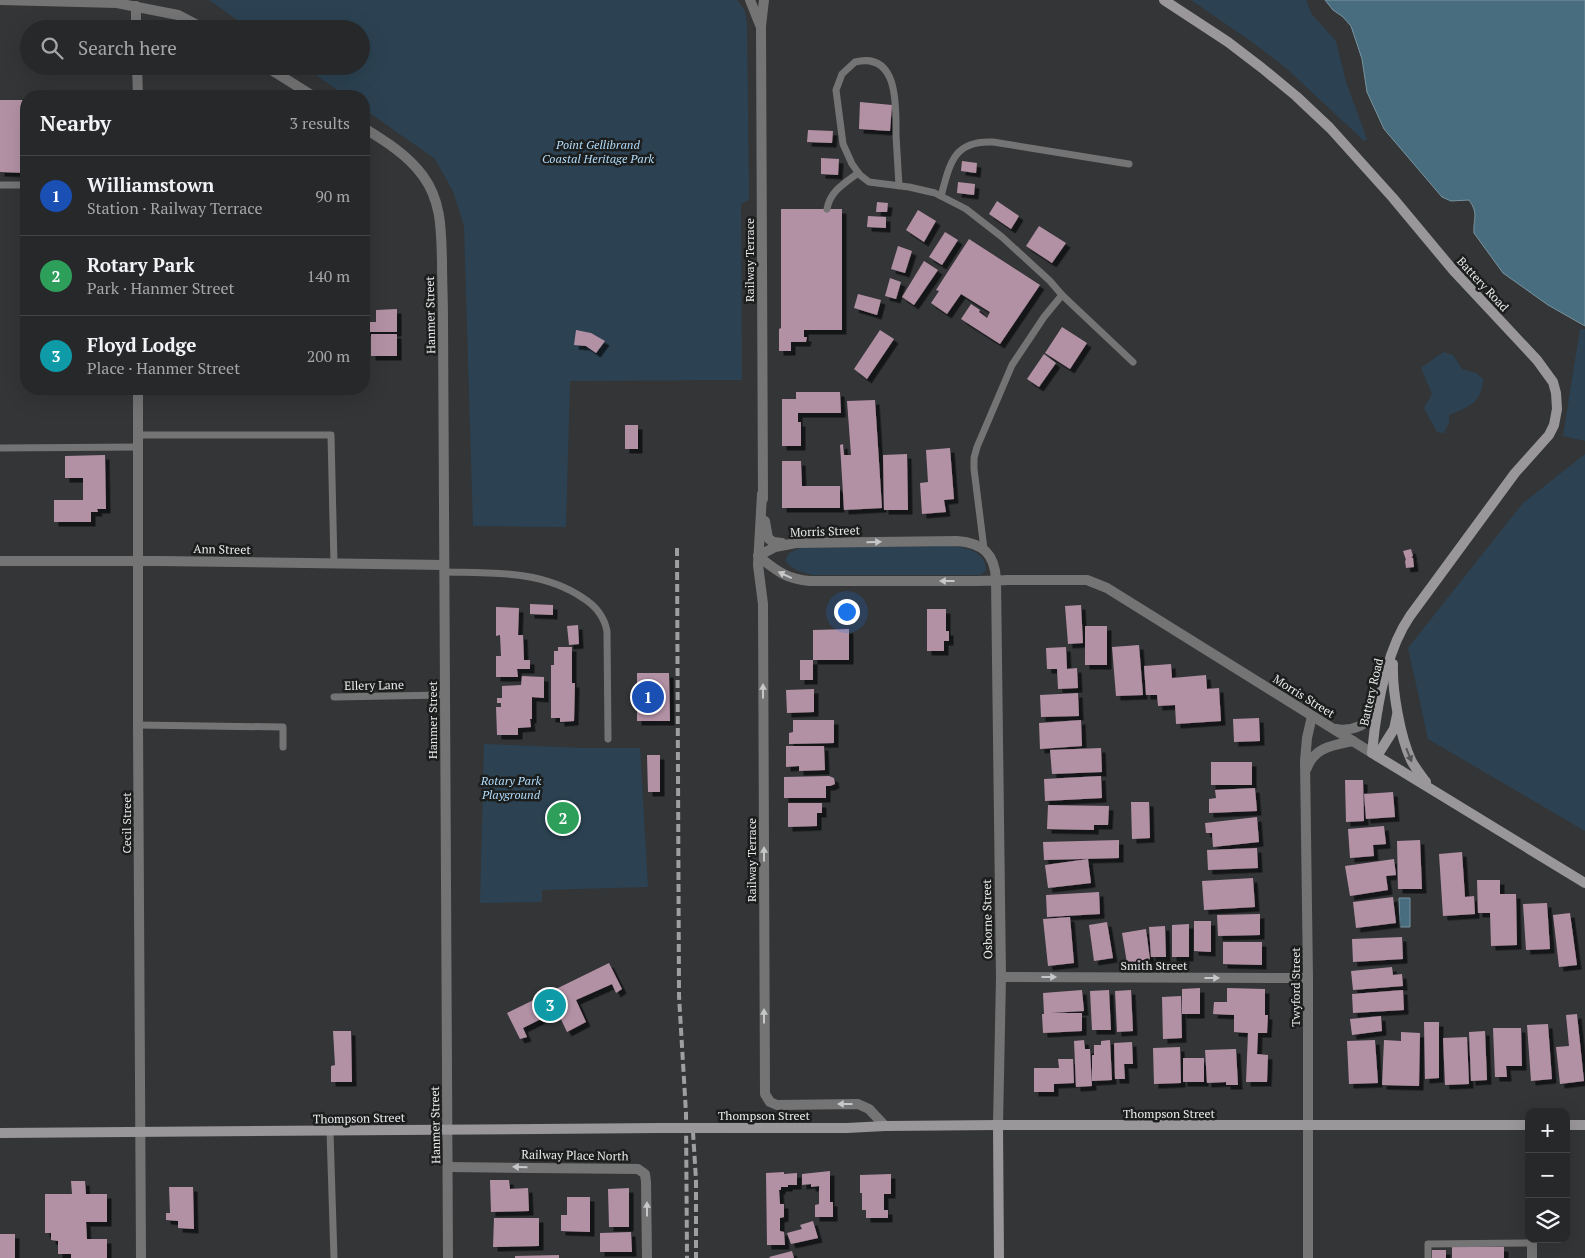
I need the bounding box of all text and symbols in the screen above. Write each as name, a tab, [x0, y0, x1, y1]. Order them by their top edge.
search box	[20, 20, 370, 75]
icon: search	[38, 34, 66, 62]
text: Search here	[78, 35, 177, 60]
text: Nearby	[40, 109, 111, 137]
text: 3 results	[290, 112, 350, 134]
park label: Point Gellibrand Coastal Heritage Park	[542, 137, 654, 166]
text: Williamstown	[87, 172, 214, 197]
text: 1	[51, 185, 61, 207]
text: 90 m	[315, 185, 350, 207]
text: Station · Railway Terrace	[87, 197, 262, 219]
street label: Railway Terrace	[742, 218, 757, 302]
text: Rotary Park	[87, 252, 195, 277]
street label: Battery Road	[1454, 254, 1512, 315]
text: 2	[51, 265, 61, 287]
text: 140 m	[307, 265, 350, 287]
street label: Hanmer Street	[422, 275, 438, 354]
text: Park · Hanmer Street	[87, 277, 234, 299]
text: Floyd Lodge	[87, 332, 196, 357]
text: 3	[51, 345, 61, 367]
text: 200 m	[307, 345, 350, 367]
text: Place · Hanmer Street	[87, 357, 240, 379]
street label: Morris Street	[790, 522, 861, 540]
one-way arrow	[866, 538, 882, 546]
street label: Ann Street	[193, 541, 251, 557]
one-way arrow	[778, 571, 793, 580]
one-way arrow	[939, 577, 955, 585]
your location	[834, 599, 860, 625]
street label: Battery Road	[1356, 656, 1386, 727]
street label: Morris Street	[1270, 671, 1338, 721]
street label: Ellery Lane	[344, 677, 404, 693]
pin: 1	[632, 678, 664, 716]
street label: Hanmer Street	[425, 681, 440, 759]
one-way arrow	[759, 683, 767, 699]
one-way arrow	[1406, 747, 1414, 762]
park label: Rotary Park Playground	[480, 773, 542, 802]
street label: Cecil Street	[119, 792, 134, 854]
pin: 2	[547, 799, 579, 837]
street label: Railway Terrace	[744, 818, 759, 902]
one-way arrow	[760, 845, 768, 861]
street label: Osborne Street	[979, 878, 995, 959]
street label: Twyford Street	[1288, 947, 1303, 1027]
street label: Smith Street	[1121, 958, 1188, 973]
one-way arrow	[1042, 973, 1058, 981]
one-way arrow	[1204, 974, 1220, 982]
pin: 3	[534, 986, 566, 1024]
one-way arrow	[760, 1008, 768, 1024]
street label: Hanmer Street	[427, 1085, 443, 1164]
one-way arrow	[837, 1100, 853, 1108]
street label: Thompson Street	[1123, 1106, 1216, 1121]
street label: Thompson Street	[718, 1108, 811, 1123]
map controls	[1525, 1108, 1570, 1243]
button: +	[1525, 1108, 1570, 1153]
street label: Thompson Street	[313, 1110, 406, 1126]
street label: Railway Place North	[521, 1147, 629, 1163]
button: −	[1525, 1153, 1570, 1198]
one-way arrow	[511, 1163, 527, 1171]
button: layers	[1525, 1198, 1570, 1243]
one-way arrow	[643, 1201, 651, 1217]

